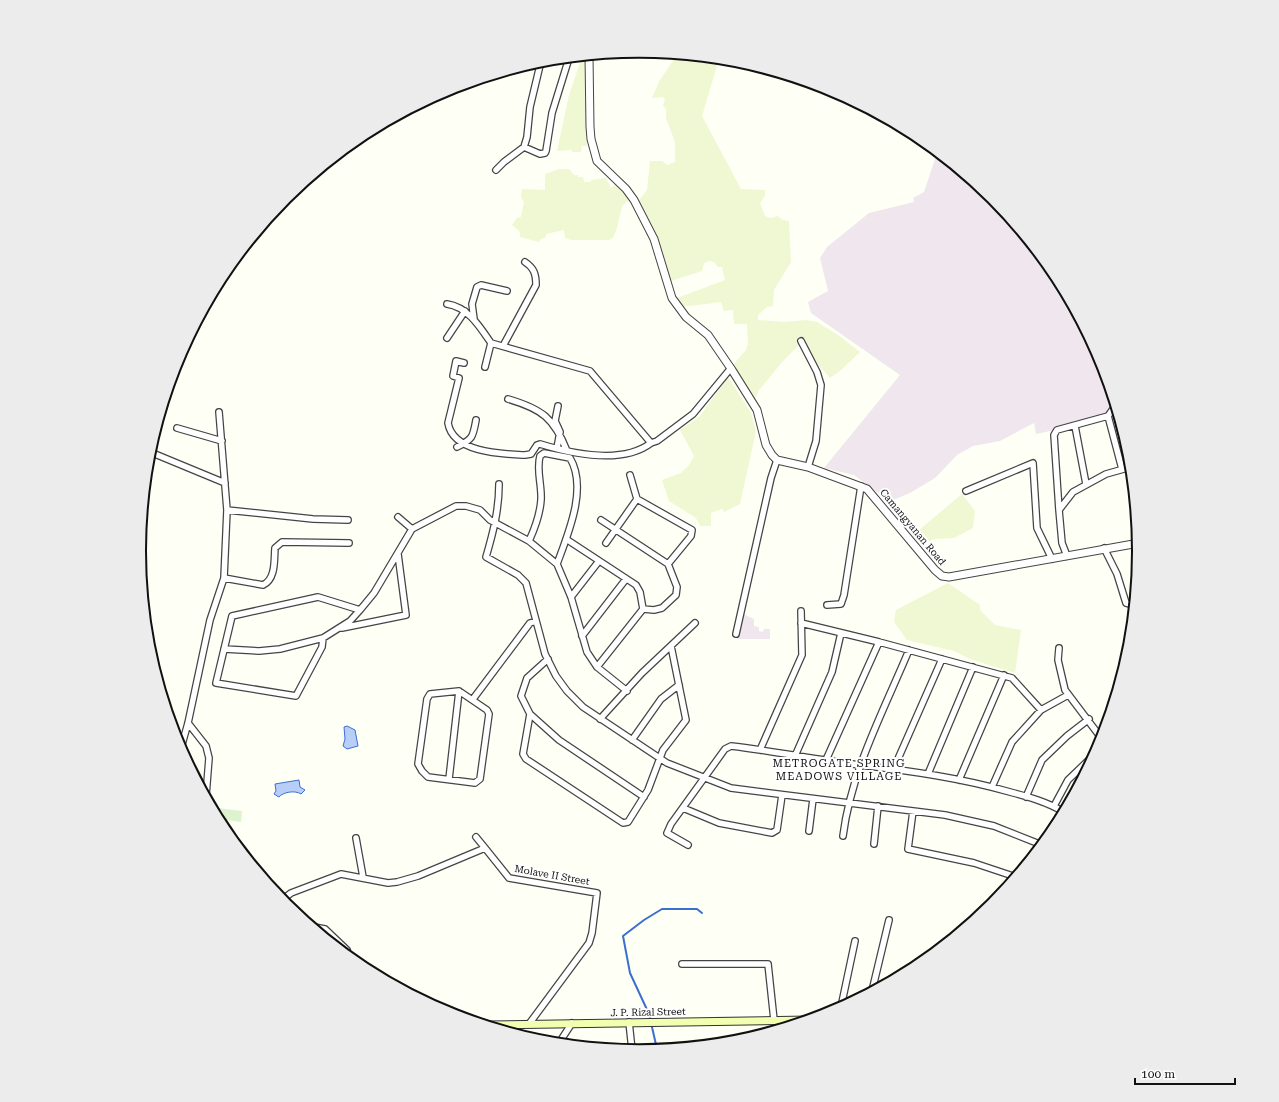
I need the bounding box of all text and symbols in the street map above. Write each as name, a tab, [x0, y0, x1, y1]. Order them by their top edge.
street label: Camangyanan Road	[878, 487, 948, 568]
district label: METROGATE SPRING MEADOWS VILLAGE	[772, 757, 906, 783]
street label: Molave II Street	[514, 863, 591, 887]
street label: J. P. Rizal Street	[610, 1006, 686, 1018]
scale bar	[1135, 1060, 1235, 1086]
text: 100 m	[1141, 1067, 1175, 1081]

